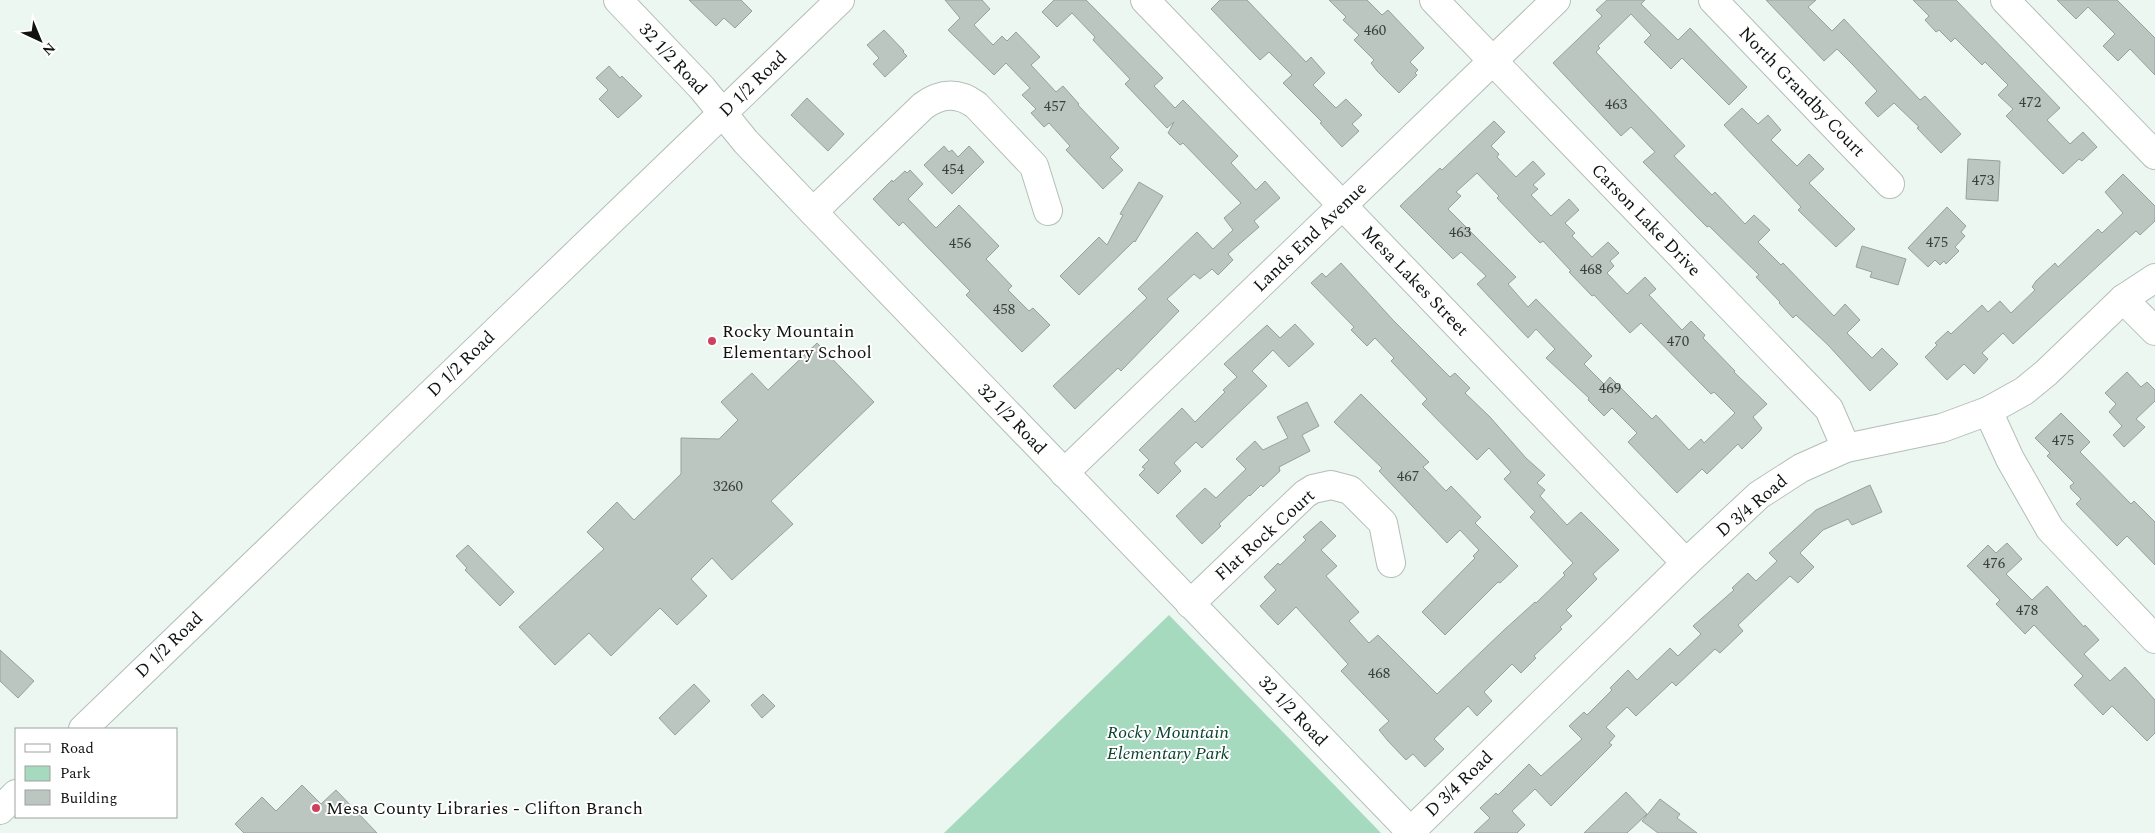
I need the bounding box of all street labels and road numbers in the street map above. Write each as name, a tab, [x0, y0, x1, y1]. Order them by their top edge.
street label: 32 1/2 Road	[632, 17, 714, 101]
street label: North Grandby Court	[1732, 21, 1872, 163]
street label: D 1/2 Road	[713, 44, 793, 124]
street label: Carson Lake Drive	[1585, 157, 1707, 283]
street label: Lands End Avenue	[1247, 175, 1373, 299]
street label: Mesa Lakes Street	[1355, 219, 1475, 343]
street label: D 1/2 Road	[421, 324, 501, 404]
street label: 32 1/2 Road	[971, 377, 1053, 461]
street label: D 3/4 Road	[1710, 468, 1794, 544]
street label: Flat Rock Court	[1209, 482, 1321, 588]
street label: D 1/2 Road	[129, 605, 209, 685]
street label: 32 1/2 Road	[1252, 669, 1334, 753]
street label: D 3/4 Road	[1419, 744, 1499, 824]

